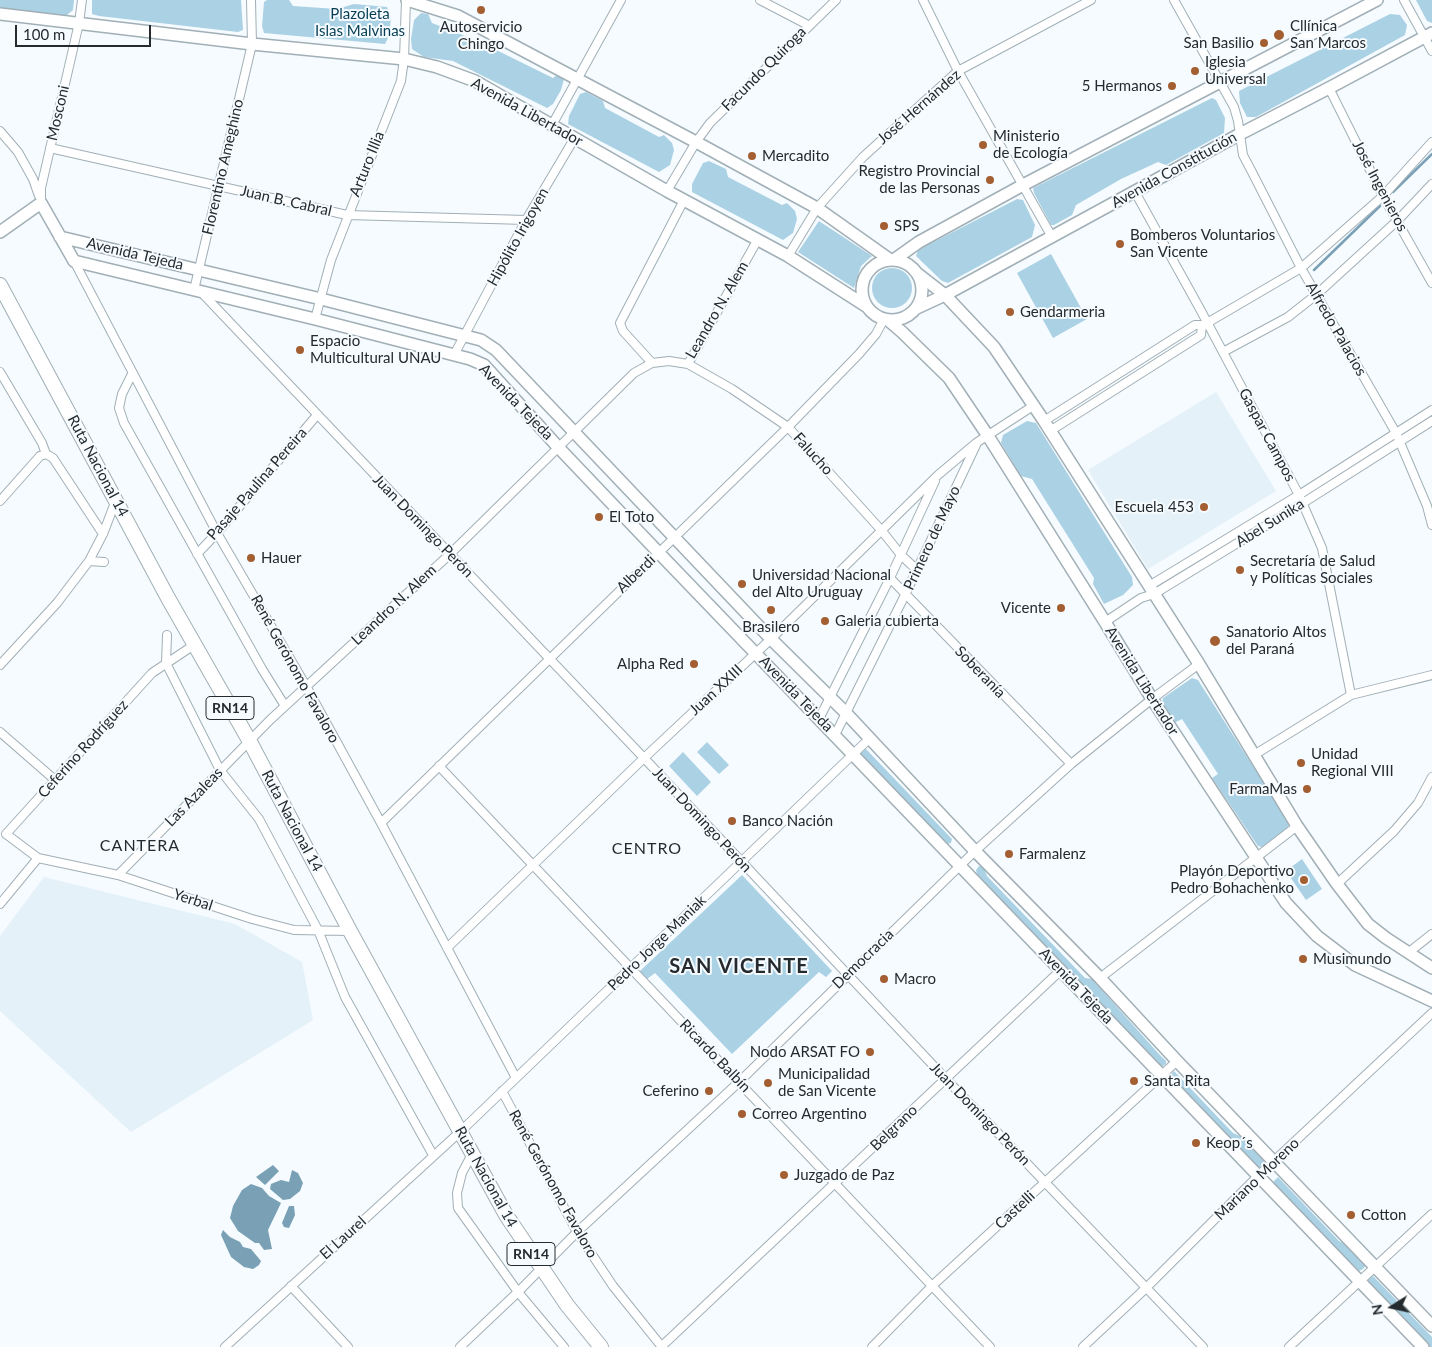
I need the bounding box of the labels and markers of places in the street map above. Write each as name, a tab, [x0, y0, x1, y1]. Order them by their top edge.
marker: Autoservicio Chingo	[475, 4, 487, 16]
place label: Cllínica San Marcos	[1290, 17, 1366, 52]
place label: Autoservicio Chingo	[440, 18, 522, 53]
marker: Cllínica San Marcos	[1272, 28, 1286, 42]
place label: San Basilio	[1184, 34, 1254, 52]
marker: San Basilio	[1258, 37, 1270, 49]
place label: Iglesia Universal	[1205, 53, 1266, 88]
marker: Iglesia Universal	[1189, 65, 1201, 77]
place label: 5 Hermanos	[1082, 77, 1162, 95]
marker: 5 Hermanos	[1166, 80, 1178, 92]
place label: Ministerio de Ecología	[993, 127, 1068, 162]
marker: Ministerio de Ecología	[977, 139, 989, 151]
place label: Mercadito	[762, 147, 829, 165]
marker: Mercadito	[746, 150, 758, 162]
place label: Registro Provincial de las Personas	[859, 162, 980, 197]
marker: Registro Provincial de las Personas	[984, 174, 996, 186]
place label: SPS	[894, 217, 919, 235]
marker: SPS	[878, 220, 890, 232]
place label: Bomberos Voluntarios San Vicente	[1130, 226, 1275, 261]
marker: Bomberos Voluntarios San Vicente	[1114, 238, 1126, 250]
place label: Gendarmeria	[1020, 303, 1105, 321]
marker: Gendarmeria	[1004, 306, 1016, 318]
place label: Espacio Multicultural UNAU	[310, 332, 441, 367]
marker: Espacio Multicultural UNAU	[294, 344, 306, 356]
place label: Escuela 453	[1115, 498, 1194, 516]
marker: Escuela 453	[1198, 501, 1210, 513]
place label: El Toto	[609, 508, 654, 526]
marker: El Toto	[593, 511, 605, 523]
place label: Hauer	[261, 549, 301, 567]
marker: Hauer	[245, 552, 257, 564]
place label: Secretaría de Salud y Políticas Sociales	[1250, 552, 1375, 587]
marker: Secretaría de Salud y Políticas Sociales	[1234, 564, 1246, 576]
place label: Universidad Nacional del Alto Uruguay	[752, 566, 891, 601]
marker: Universidad Nacional del Alto Uruguay	[736, 578, 748, 590]
place label: Vicente	[1001, 599, 1051, 617]
marker: Vicente	[1055, 602, 1067, 614]
marker: Brasilero	[765, 604, 777, 616]
place label: Galeria cubierta	[835, 612, 939, 630]
marker: Galeria cubierta	[819, 615, 831, 627]
place label: Brasilero	[742, 618, 800, 636]
place label: Sanatorio Altos del Paraná	[1226, 623, 1326, 658]
marker: Sanatorio Altos del Paraná	[1208, 634, 1222, 648]
place label: Alpha Red	[617, 655, 684, 673]
marker: Alpha Red	[688, 658, 700, 670]
place label: Unidad Regional VIII	[1311, 745, 1394, 780]
marker: Unidad Regional VIII	[1295, 757, 1307, 769]
place label: FarmaMas	[1229, 780, 1297, 798]
marker: FarmaMas	[1301, 783, 1313, 795]
place label: Banco Nación	[742, 812, 833, 830]
marker: Banco Nación	[726, 815, 738, 827]
place label: Farmalenz	[1019, 845, 1086, 863]
marker: Farmalenz	[1003, 848, 1015, 860]
place label: Playón Deportivo Pedro Bohachenko	[1170, 862, 1294, 897]
marker: Playón Deportivo Pedro Bohachenko	[1298, 874, 1310, 886]
place label: Musimundo	[1313, 950, 1391, 968]
marker: Musimundo	[1297, 953, 1309, 965]
place label: Macro	[894, 970, 936, 988]
marker: Macro	[878, 973, 890, 985]
place label: Nodo ARSAT FO	[750, 1043, 860, 1061]
marker: Nodo ARSAT FO	[864, 1046, 876, 1058]
place label: Municipalidad de San Vicente	[778, 1065, 876, 1100]
place label: Santa Rita	[1144, 1072, 1210, 1090]
marker: Santa Rita	[1128, 1075, 1140, 1087]
marker: Municipalidad de San Vicente	[762, 1077, 774, 1089]
place label: Ceferino	[642, 1082, 699, 1100]
marker: Ceferino	[703, 1085, 715, 1097]
place label: Correo Argentino	[752, 1105, 867, 1123]
marker: Correo Argentino	[736, 1108, 748, 1120]
place label: Keop´s	[1206, 1134, 1253, 1152]
marker: Keop´s	[1190, 1137, 1202, 1149]
place label: Juzgado de Paz	[794, 1166, 894, 1184]
marker: Juzgado de Paz	[778, 1169, 790, 1181]
place label: Cotton	[1361, 1206, 1406, 1224]
marker: Cotton	[1345, 1209, 1357, 1221]

